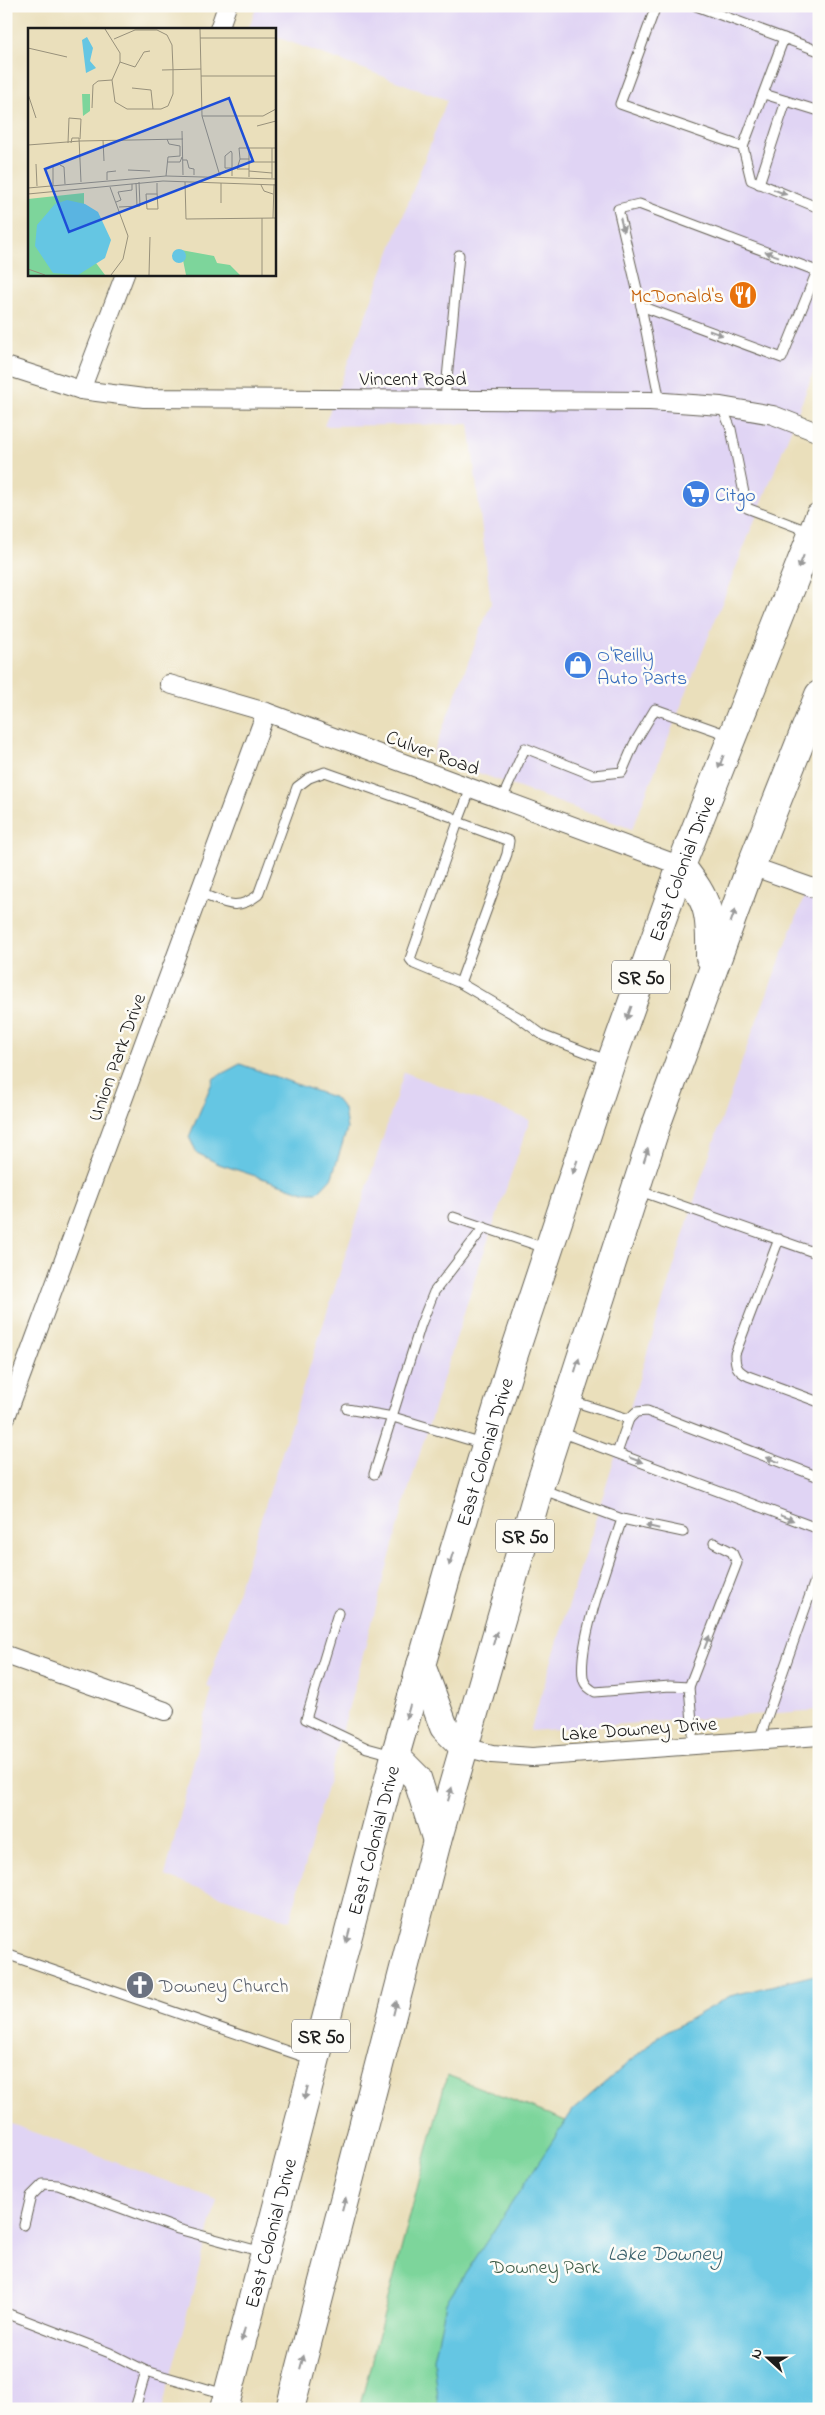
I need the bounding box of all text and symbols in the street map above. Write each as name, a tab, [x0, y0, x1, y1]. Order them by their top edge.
inset map	[28, 28, 275, 275]
one-way arrow	[773, 189, 788, 197]
one-way arrow	[618, 218, 626, 233]
one-way arrow	[764, 250, 779, 257]
restaurant icon: McDonald's	[728, 280, 758, 310]
place label: McDonald's	[630, 283, 724, 312]
one-way arrow	[709, 330, 723, 338]
street label: Vincent Road	[359, 366, 466, 395]
supermarket icon: Citgo	[681, 479, 711, 509]
place label: Citgo	[715, 482, 756, 512]
one-way arrow	[796, 555, 804, 570]
place label: O'Reilly Auto Parts	[597, 642, 687, 694]
shop icon: O'Reilly Auto Parts	[563, 650, 593, 680]
street label: Culver Road	[381, 724, 483, 785]
one-way arrow	[717, 755, 725, 770]
street label: East Colonial Drive	[643, 792, 724, 946]
one-way arrow	[730, 909, 737, 924]
road number: SR 50	[612, 960, 670, 994]
street label: Union Park Drive	[82, 990, 155, 1126]
one-way arrow	[624, 1006, 632, 1021]
one-way arrow	[643, 1147, 650, 1162]
one-way arrow	[571, 1159, 578, 1174]
one-way arrow	[574, 1357, 582, 1372]
street label: East Colonial Drive	[450, 1375, 523, 1530]
one-way arrow	[765, 1456, 780, 1464]
one-way arrow	[628, 1457, 643, 1464]
one-way arrow	[780, 1514, 795, 1522]
road number: SR 50	[496, 1520, 554, 1552]
one-way arrow	[644, 1522, 660, 1530]
one-way arrow	[447, 1551, 455, 1566]
one-way arrow	[491, 1630, 499, 1645]
one-way arrow	[703, 1634, 711, 1649]
one-way arrow	[403, 1704, 411, 1719]
street label: Lake Downey Drive	[560, 1711, 718, 1750]
street label: East Colonial Drive	[342, 1763, 409, 1919]
one-way arrow	[447, 1787, 455, 1802]
one-way arrow	[343, 1929, 351, 1944]
church icon: Downey Church	[125, 1970, 155, 2000]
place label: Downey Church	[158, 1973, 289, 2002]
one-way arrow	[391, 2000, 399, 2015]
road number: SR 50	[292, 2020, 350, 2052]
one-way arrow	[302, 2086, 310, 2101]
street label: East Colonial Drive	[239, 2155, 306, 2312]
one-way arrow	[340, 2197, 348, 2212]
water label: Lake Downey	[608, 2240, 723, 2270]
park label: Downey Park	[489, 2254, 600, 2283]
one-way arrow	[239, 2328, 247, 2343]
north arrow	[742, 2332, 792, 2382]
text: N	[746, 2346, 769, 2362]
one-way arrow	[299, 2354, 307, 2369]

